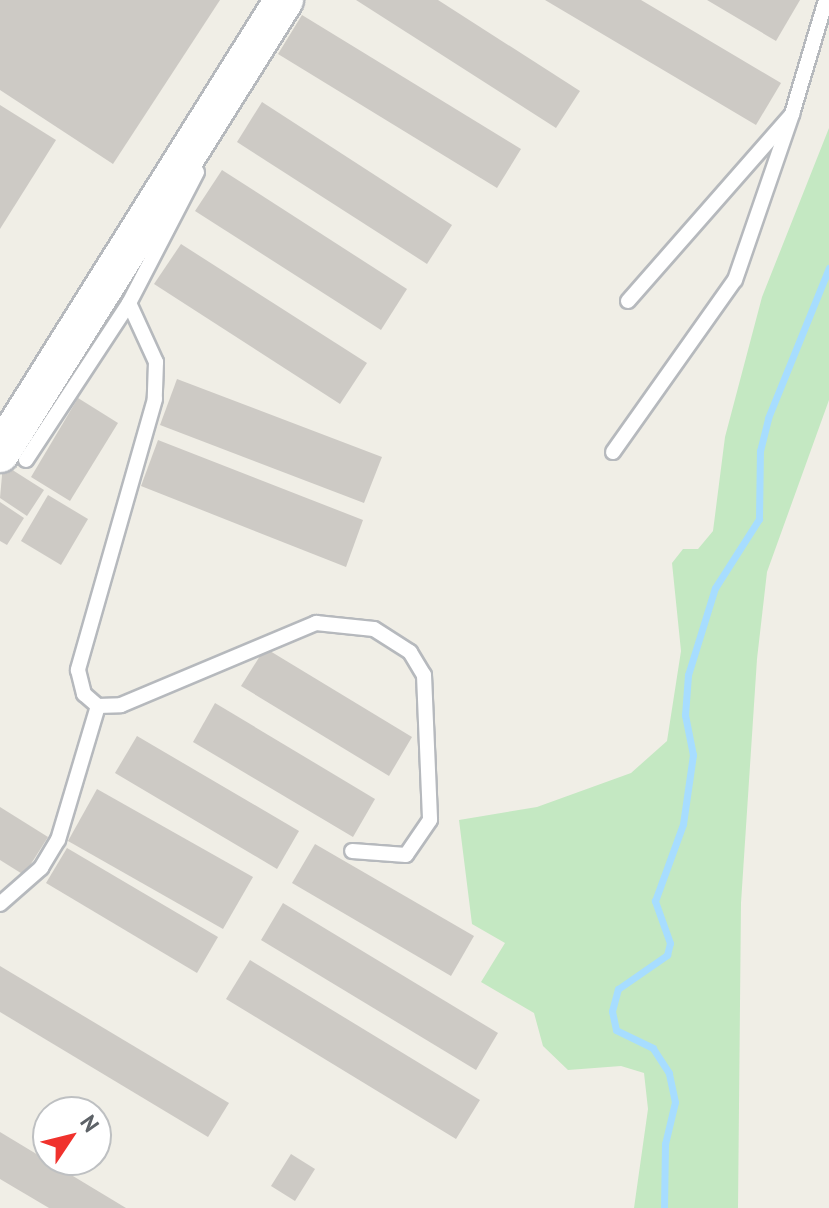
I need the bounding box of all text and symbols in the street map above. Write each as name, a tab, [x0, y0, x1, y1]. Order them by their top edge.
north arrow	[32, 1096, 112, 1176]
text: N	[74, 1109, 106, 1137]

